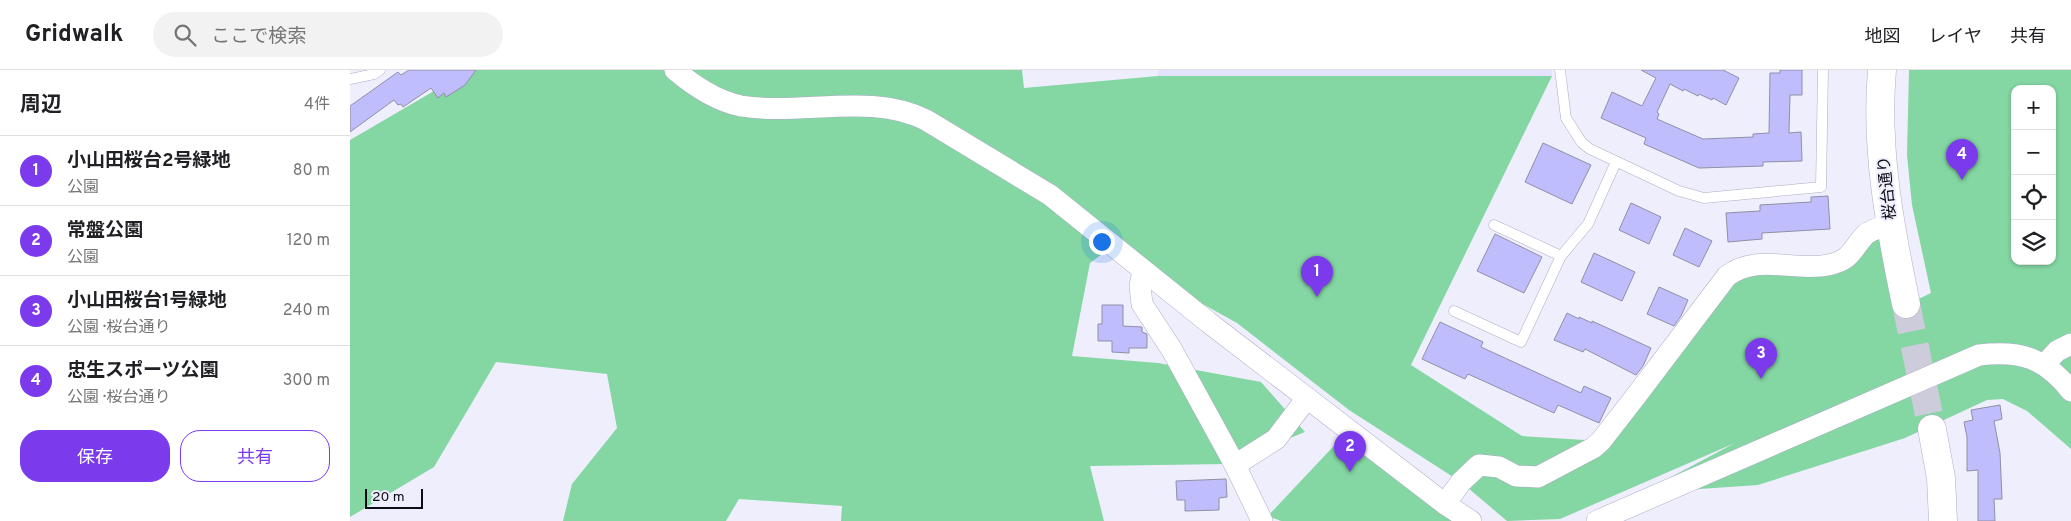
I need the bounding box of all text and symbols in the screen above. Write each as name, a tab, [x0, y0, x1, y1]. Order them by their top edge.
search box	[153, 12, 503, 57]
text: Gridwalk	[25, 20, 123, 50]
icon: search	[171, 21, 199, 49]
text: ここで検索	[211, 25, 306, 49]
text: 地図	[1865, 26, 1901, 49]
text: レイヤ	[1929, 26, 1982, 49]
text: 共有	[2010, 26, 2046, 49]
map controls	[2011, 85, 2056, 265]
button: +	[2011, 85, 2056, 130]
text: 周辺	[20, 92, 62, 119]
text: 4件	[304, 95, 330, 115]
button: −	[2011, 130, 2056, 175]
pin: 4	[1946, 139, 1978, 180]
text: 小山田桜台2号緑地	[67, 149, 231, 173]
street label: 桜台通り	[1875, 155, 1901, 221]
text: 1	[33, 161, 39, 181]
text: 80 m	[293, 161, 330, 181]
button: locate	[2011, 175, 2056, 220]
text: 公園	[67, 178, 99, 198]
text: 常盤公園	[67, 219, 143, 243]
button: layers	[2011, 220, 2056, 265]
your location	[1089, 229, 1115, 255]
text: 2	[31, 231, 41, 251]
text: 120 m	[287, 231, 330, 251]
text: 公園	[67, 248, 99, 268]
pin: 1	[1301, 256, 1333, 297]
text: 小山田桜台1号緑地	[67, 289, 227, 313]
text: 3	[31, 301, 41, 321]
text: 240 m	[283, 301, 330, 321]
text: 公園 · 桜台通り	[67, 318, 171, 338]
pin: 3	[1745, 338, 1777, 379]
text: 忠生スポーツ公園	[67, 359, 219, 383]
text: 4	[31, 371, 41, 391]
text: 300 m	[283, 371, 330, 391]
text: 公園 · 桜台通り	[67, 388, 171, 408]
button: 保存	[20, 430, 170, 482]
button: 共有	[180, 430, 330, 482]
pin: 2	[1334, 431, 1366, 472]
scale bar	[365, 486, 422, 509]
text: 20 m	[372, 489, 405, 506]

